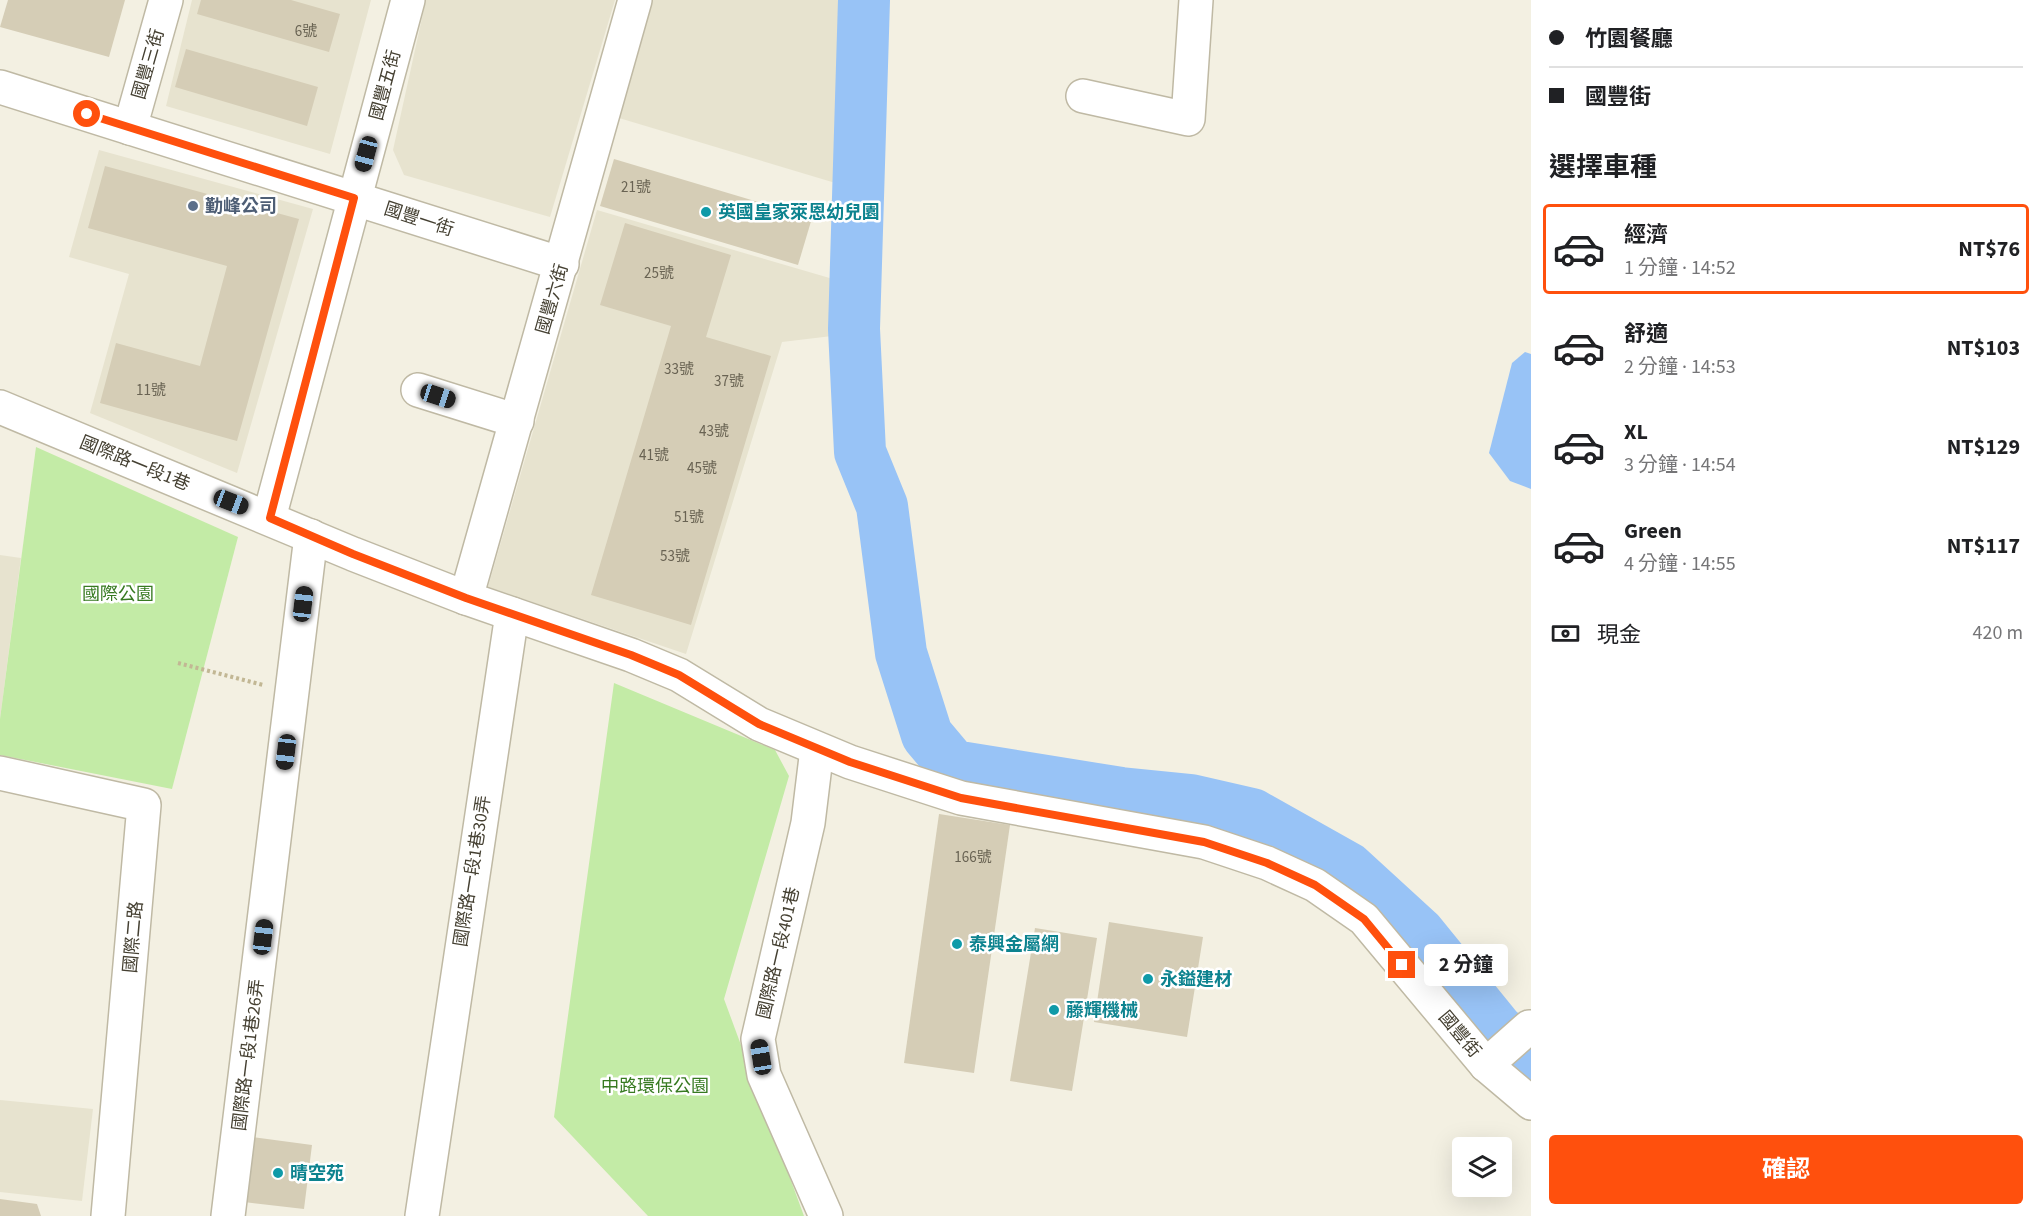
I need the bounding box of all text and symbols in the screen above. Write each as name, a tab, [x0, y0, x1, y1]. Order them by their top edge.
house number: 6號	[295, 21, 317, 42]
text: 竹園餐廳	[1585, 23, 1673, 55]
street label: 國豐三街	[127, 26, 170, 102]
street label: 國豐五街	[364, 47, 407, 123]
text: 國豐街	[1585, 81, 1651, 113]
route start	[73, 100, 100, 127]
car	[353, 134, 379, 174]
text: 選擇車種	[1549, 148, 1657, 187]
house number: 21號	[621, 177, 651, 198]
place label: 勤峰公司	[205, 194, 277, 219]
street label: 國豐一街	[381, 196, 457, 242]
marker: 勤峰公司	[186, 199, 200, 213]
place label: 英國皇家萊恩幼兒園	[718, 200, 880, 225]
marker: 英國皇家萊恩幼兒園	[699, 205, 713, 219]
text: 經濟	[1624, 219, 1668, 251]
icon: car	[1552, 222, 1606, 276]
text: NT$76	[1958, 233, 2020, 265]
text: 1 分鐘 · 14:52	[1624, 254, 1736, 282]
street label: 國豐六街	[531, 261, 574, 337]
house number: 25號	[644, 263, 674, 284]
text: 舒適	[1624, 318, 1668, 350]
icon: car	[1552, 321, 1606, 375]
text: NT$103	[1947, 332, 2020, 364]
text: 2 分鐘 · 14:53	[1624, 353, 1736, 381]
house number: 33號	[664, 359, 694, 380]
house number: 37號	[714, 371, 744, 392]
house number: 11號	[136, 380, 166, 401]
car	[418, 382, 458, 410]
text: XL	[1624, 416, 1648, 448]
icon: car	[1552, 420, 1606, 474]
house number: 43號	[699, 421, 729, 442]
street label: 國際路一段1巷	[76, 430, 194, 497]
text: NT$129	[1947, 431, 2020, 463]
house number: 41號	[639, 445, 669, 466]
text: 3 分鐘 · 14:54	[1624, 451, 1736, 479]
house number: 45號	[687, 458, 717, 479]
car	[211, 487, 251, 517]
house number: 51號	[674, 507, 704, 528]
text: Green	[1624, 515, 1682, 547]
icon: car	[1552, 519, 1606, 573]
text: NT$117	[1947, 530, 2020, 562]
house number: 53號	[660, 546, 690, 567]
text: 4 分鐘 · 14:55	[1624, 550, 1736, 578]
park label: 國際公園	[82, 582, 154, 607]
car	[292, 585, 314, 623]
icon: cash	[1549, 617, 1582, 650]
text: 現金	[1597, 619, 1641, 651]
text: 420 m	[1973, 619, 2023, 647]
car	[275, 733, 297, 771]
street label: 國際路一段1巷30弄	[448, 794, 497, 949]
house number: 166號	[954, 847, 992, 868]
street label: 國際路一段401巷	[751, 885, 806, 1022]
street label: 國際二路	[118, 900, 149, 974]
car	[252, 918, 274, 956]
place label: 泰興金屬網	[969, 932, 1059, 957]
marker: 泰興金屬網	[950, 937, 964, 951]
callout: 2 分鐘	[1423, 944, 1507, 986]
route end	[1388, 951, 1415, 978]
text: 2 分鐘	[1439, 951, 1493, 979]
place label: 永鎰建材	[1160, 967, 1232, 992]
marker: 永鎰建材	[1141, 972, 1155, 986]
street label: 國際路一段1巷26弄	[227, 978, 270, 1132]
place label: 藤輝機械	[1066, 998, 1138, 1023]
marker: 藤輝機械	[1047, 1003, 1061, 1017]
street label: 國豐街	[1433, 1006, 1487, 1063]
car	[749, 1038, 773, 1076]
park label: 中路環保公園	[601, 1074, 709, 1099]
button: 確認	[1549, 1135, 2023, 1204]
map controls	[1452, 1137, 1512, 1197]
button: layers	[1452, 1137, 1512, 1197]
place label: 晴空苑	[290, 1161, 344, 1186]
marker: 晴空苑	[271, 1166, 285, 1180]

